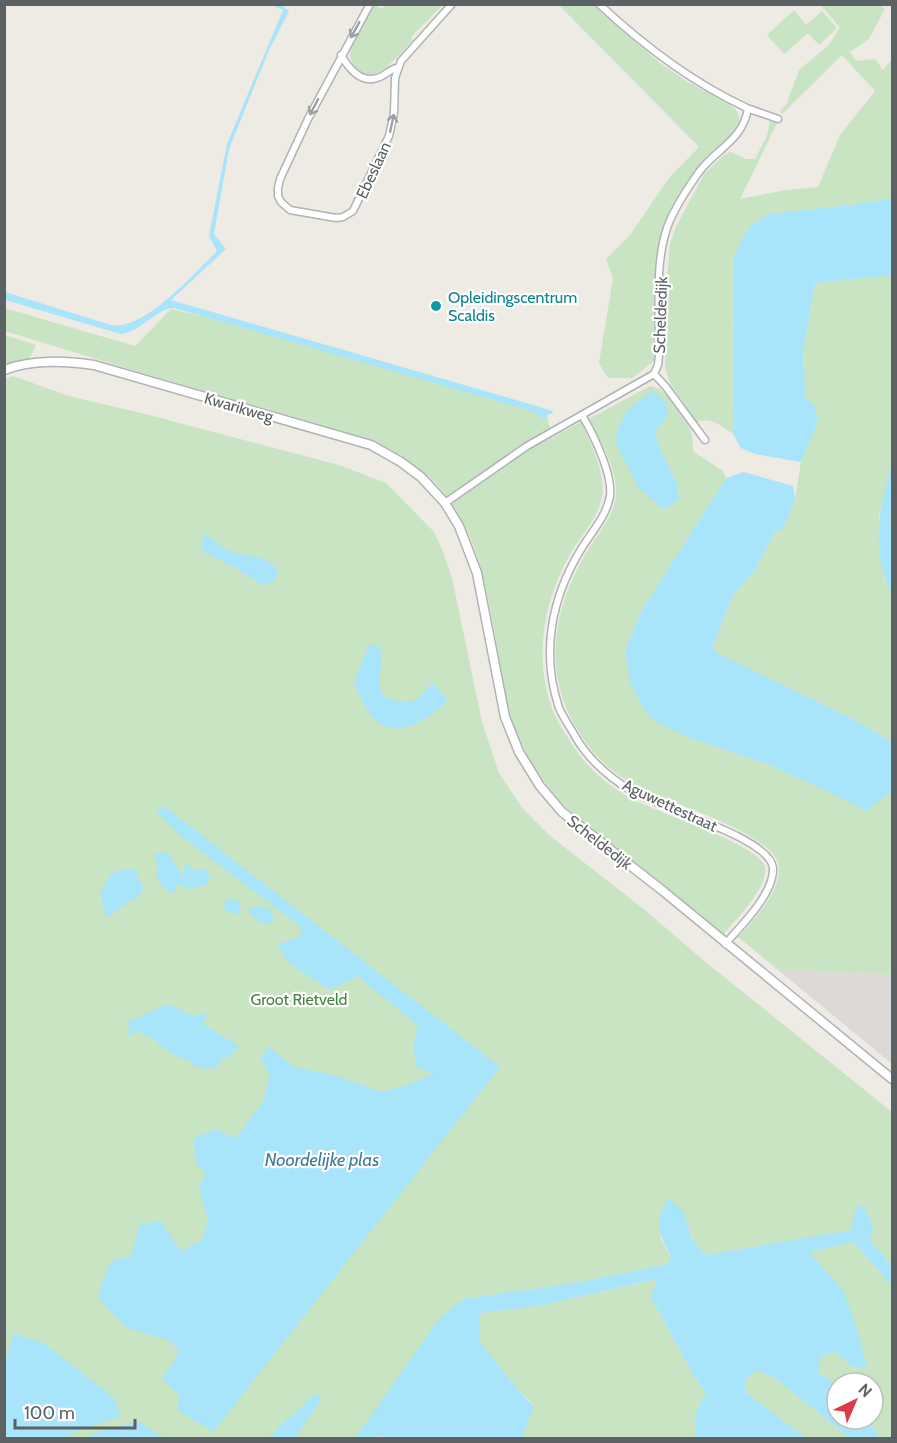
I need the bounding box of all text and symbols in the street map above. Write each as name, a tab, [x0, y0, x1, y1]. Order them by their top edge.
one-way arrow	[349, 21, 361, 38]
one-way arrow	[308, 98, 320, 115]
one-way arrow	[387, 114, 398, 133]
street label: Ebeslaan	[352, 139, 395, 202]
street label: Scheldedijk	[650, 275, 671, 354]
place label: Opleidingscentrum Scaldis	[448, 288, 577, 325]
marker: Opleidingscentrum Scaldis	[429, 299, 443, 313]
street label: Kwarikweg	[202, 389, 277, 427]
street label: Aguwettestraat	[619, 775, 721, 836]
street label: Scheldedijk	[563, 811, 637, 874]
park label: Groot Rietveld	[251, 990, 348, 1009]
water label: Noordelijke plas	[265, 1149, 379, 1171]
north arrow	[825, 1371, 885, 1431]
text: N	[854, 1380, 876, 1401]
scale bar	[15, 1392, 135, 1430]
text: 100 m	[24, 1402, 75, 1424]

